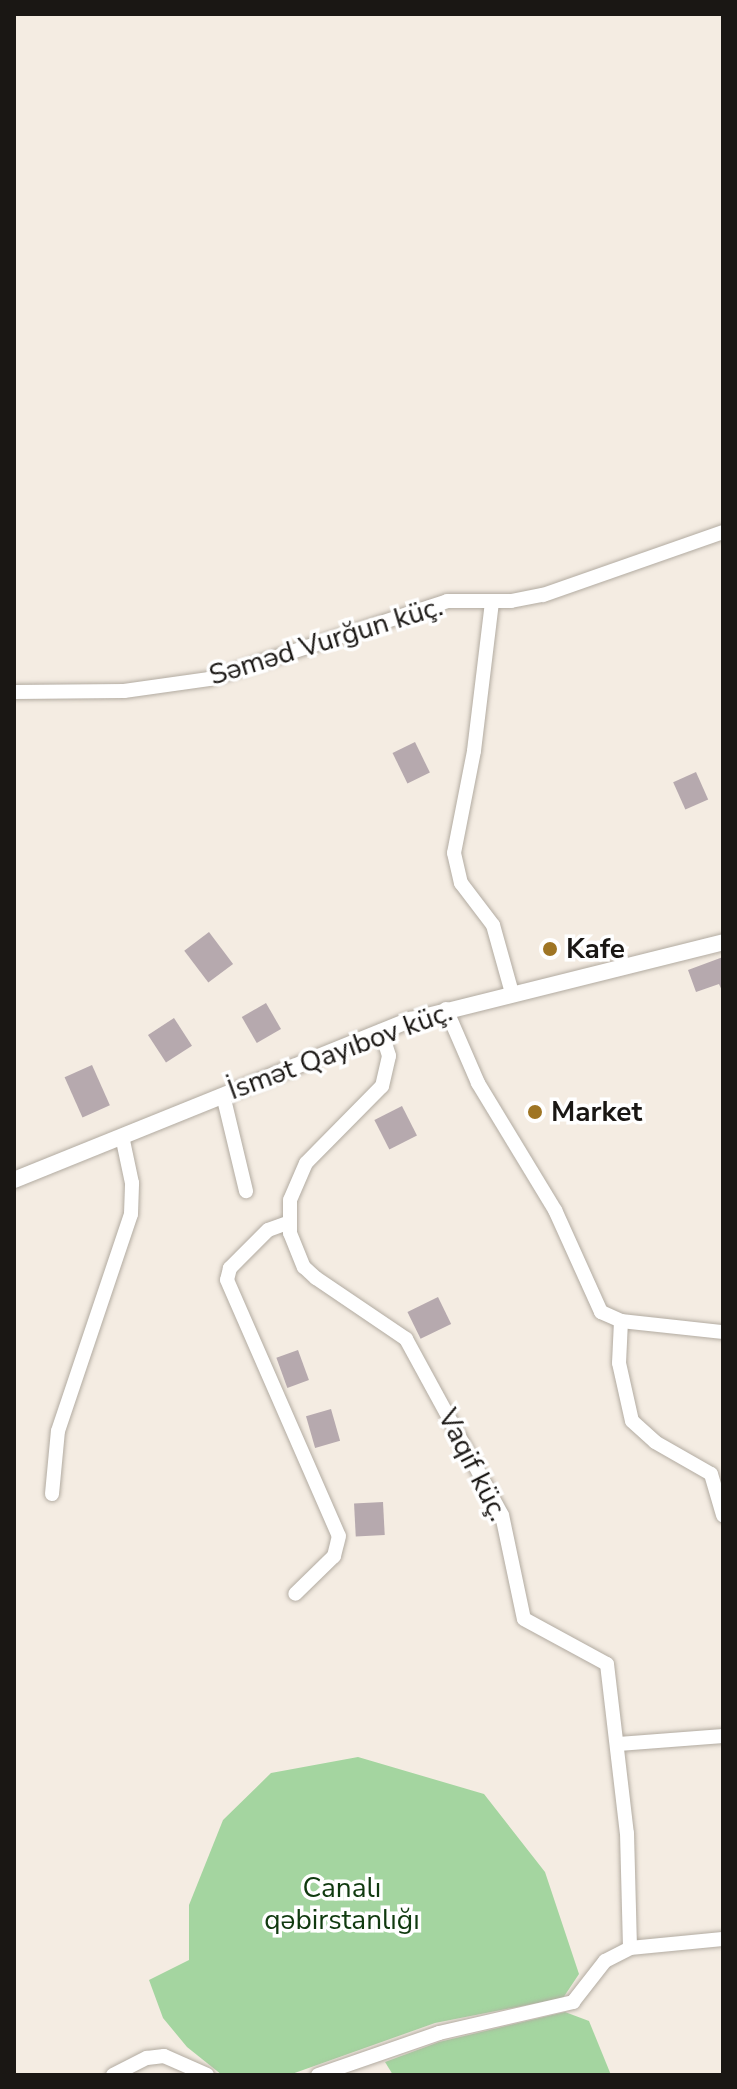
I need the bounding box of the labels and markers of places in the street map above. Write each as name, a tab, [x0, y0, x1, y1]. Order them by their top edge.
place label: Kafe	[566, 932, 625, 966]
marker: Kafe	[541, 940, 559, 958]
place label: Market	[551, 1095, 642, 1129]
marker: Market	[526, 1103, 544, 1121]

